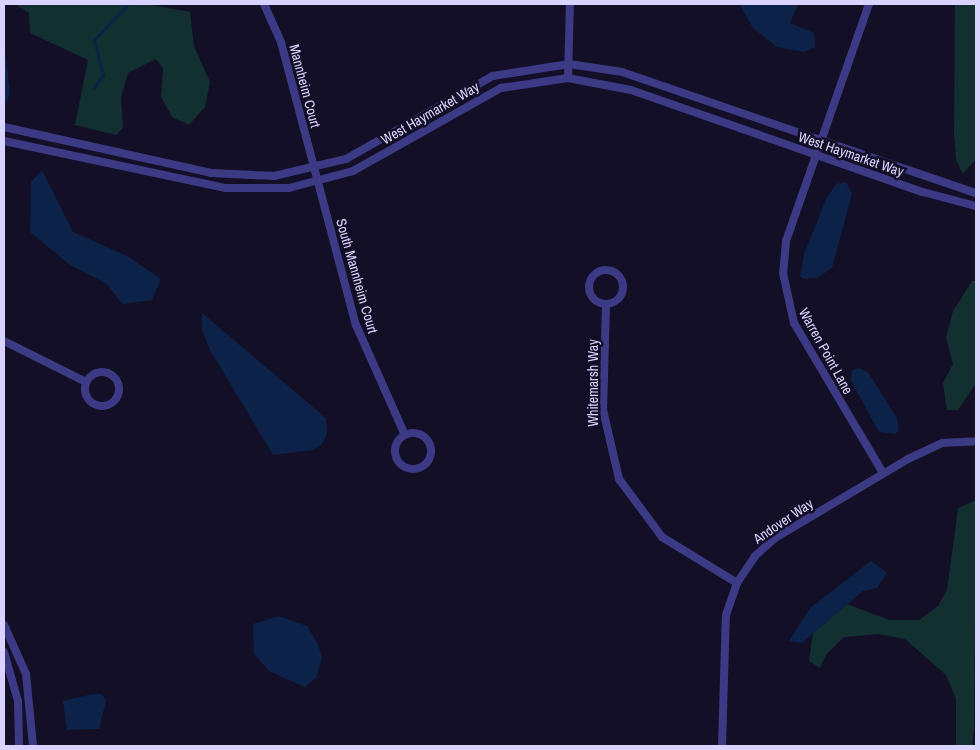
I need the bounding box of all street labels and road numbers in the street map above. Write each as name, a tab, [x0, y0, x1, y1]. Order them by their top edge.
street label: Mannheim Court	[286, 43, 324, 129]
street label: West Haymarket Way	[378, 78, 482, 148]
street label: West Haymarket Way	[796, 128, 906, 180]
street label: South Mannheim Court	[333, 217, 381, 335]
street label: Warren Point Lane	[795, 305, 857, 397]
street label: Whitemarsh Way	[585, 339, 601, 427]
street label: Andover Way	[750, 495, 816, 547]

